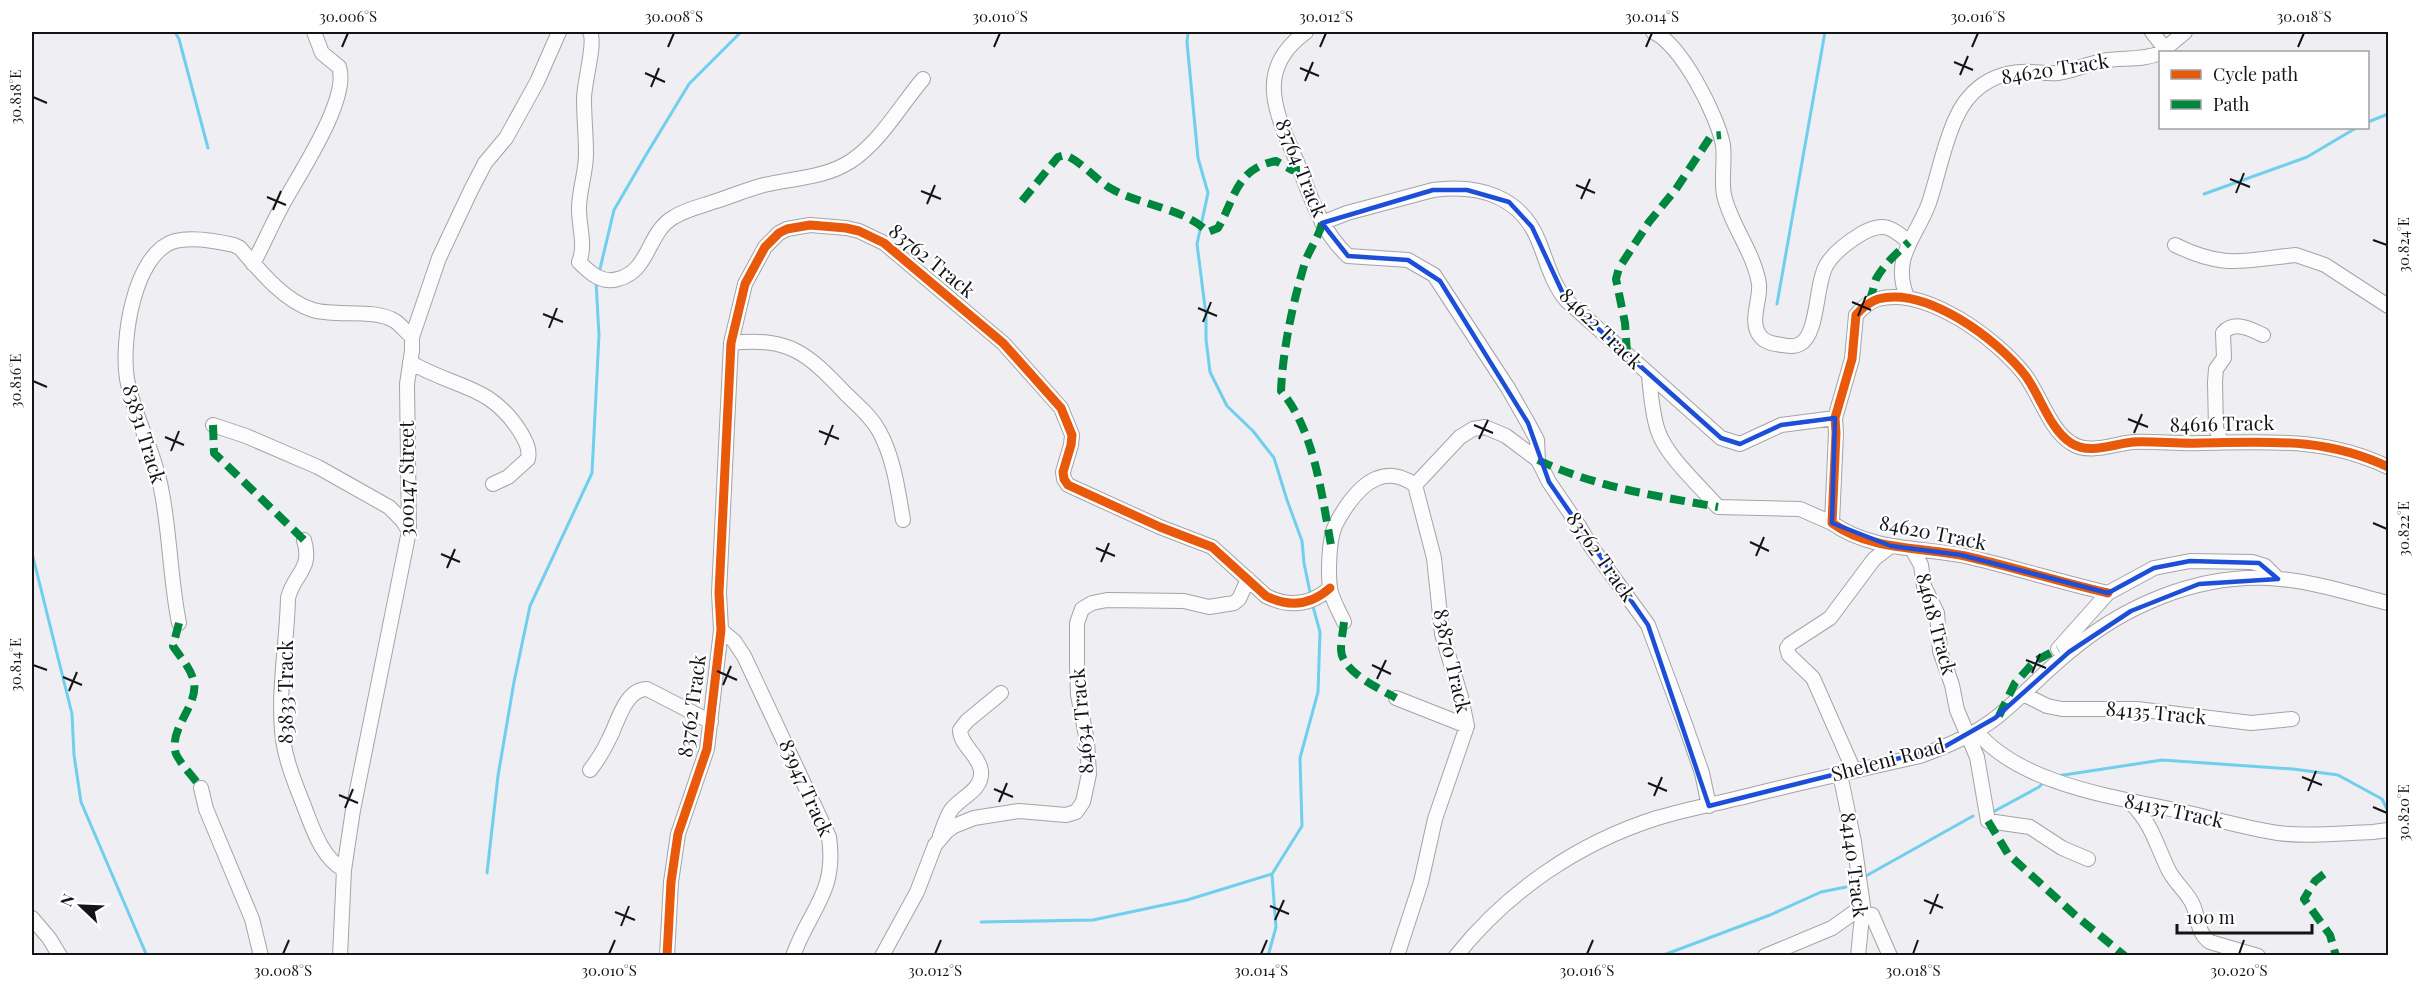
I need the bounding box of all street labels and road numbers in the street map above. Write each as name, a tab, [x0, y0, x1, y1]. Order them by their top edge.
street label: 84620 Track	[1999, 46, 2111, 89]
street label: 83764 Track	[1270, 114, 1334, 221]
street label: 83762 Track	[884, 217, 982, 303]
street label: 84622 Track	[1554, 281, 1650, 375]
street label: 83831 Track	[118, 381, 173, 486]
street label: 84616 Track	[2169, 408, 2275, 437]
street label: 300147 Street	[392, 420, 419, 537]
street label: 83762 Track	[1561, 506, 1643, 606]
street label: 84620 Track	[1877, 508, 1989, 555]
street label: 84618 Track	[1911, 569, 1964, 678]
street label: 83870 Track	[1428, 606, 1479, 715]
street label: 83833 Track	[271, 640, 298, 744]
street label: 83762 Track	[670, 653, 711, 759]
street label: 84634 Track	[1062, 667, 1099, 775]
street label: 84135 Track	[2105, 694, 2208, 729]
street label: Sheleni Road	[1828, 730, 1948, 787]
street label: 83947 Track	[774, 735, 841, 840]
street label: 84137 Track	[2122, 786, 2226, 833]
street label: 84140 Track	[1836, 811, 1875, 919]

